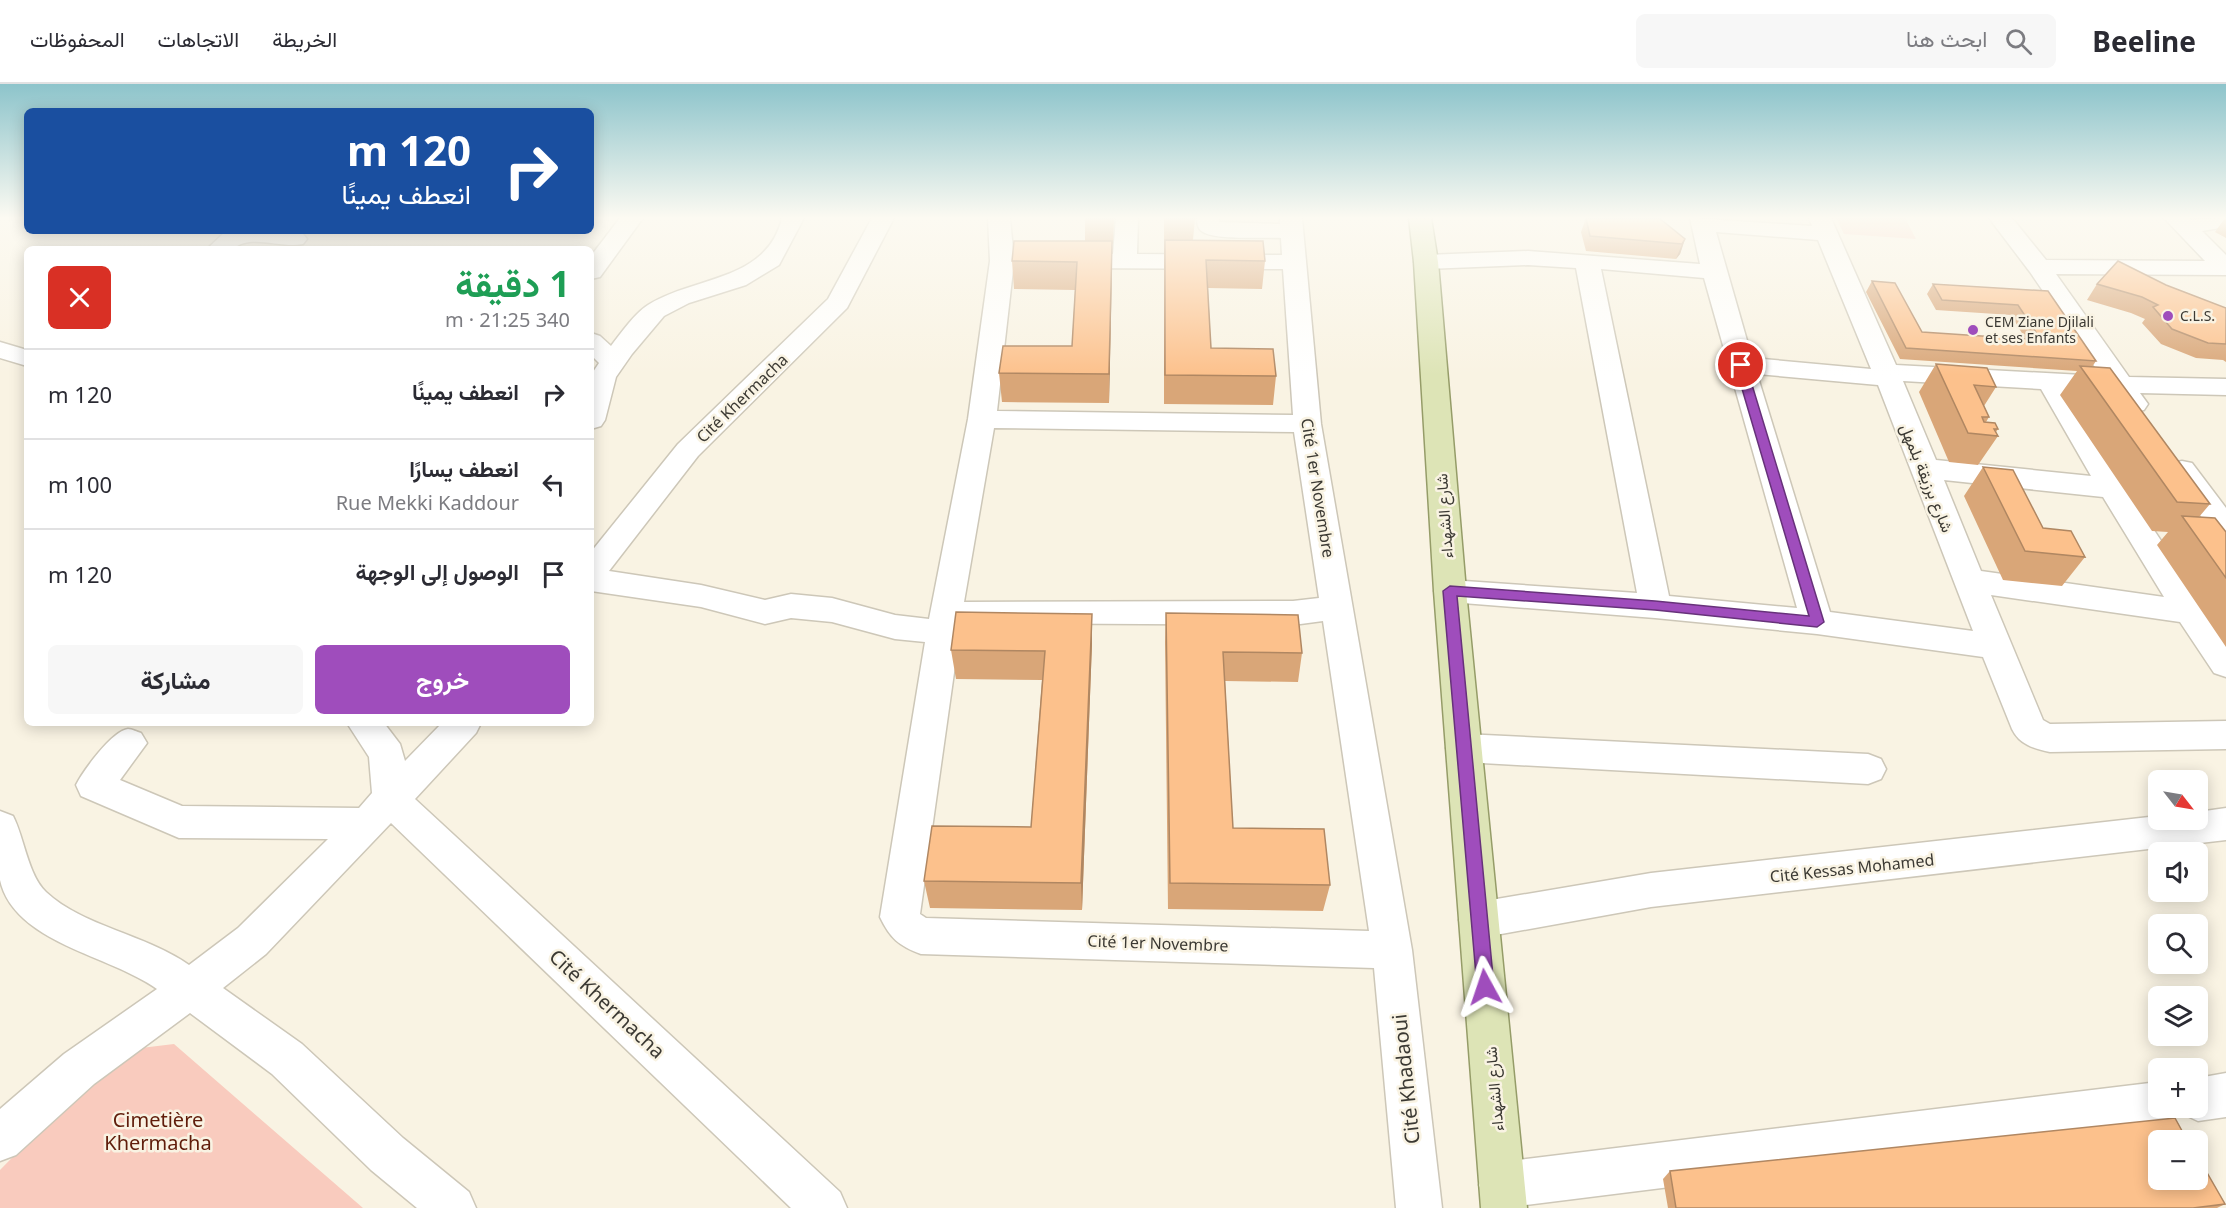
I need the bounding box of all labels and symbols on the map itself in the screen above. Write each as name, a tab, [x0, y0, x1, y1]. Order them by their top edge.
place label: C.L.S.	[2180, 306, 2215, 325]
marker: C.L.S.	[2161, 309, 2175, 323]
place label: CEM Ziane Djilali et ses Enfants	[1985, 312, 2094, 347]
marker: CEM Ziane Djilali et ses Enfants	[1966, 323, 1980, 337]
pin	[1715, 339, 1766, 390]
street label: Cité Khermacha	[692, 349, 792, 447]
street label: Cité 1er Novembre	[1296, 417, 1340, 559]
street label: شارع برزيقة بلمهل	[1894, 420, 1959, 536]
street label: شارع الشهداء	[1430, 473, 1459, 559]
north arrow	[2148, 770, 2208, 830]
street label: Cité Kessas Mohamed	[1769, 848, 1935, 888]
street label: Cité 1er Novembre	[1087, 930, 1229, 956]
street label: Cité Khermacha	[544, 943, 671, 1064]
position arrow	[1453, 955, 1517, 1019]
street label: Cité Khadaoui	[1385, 1013, 1426, 1145]
street label: شارع الشهداء	[1479, 1046, 1510, 1132]
park label: Cimetière Khermacha	[104, 1106, 212, 1156]

